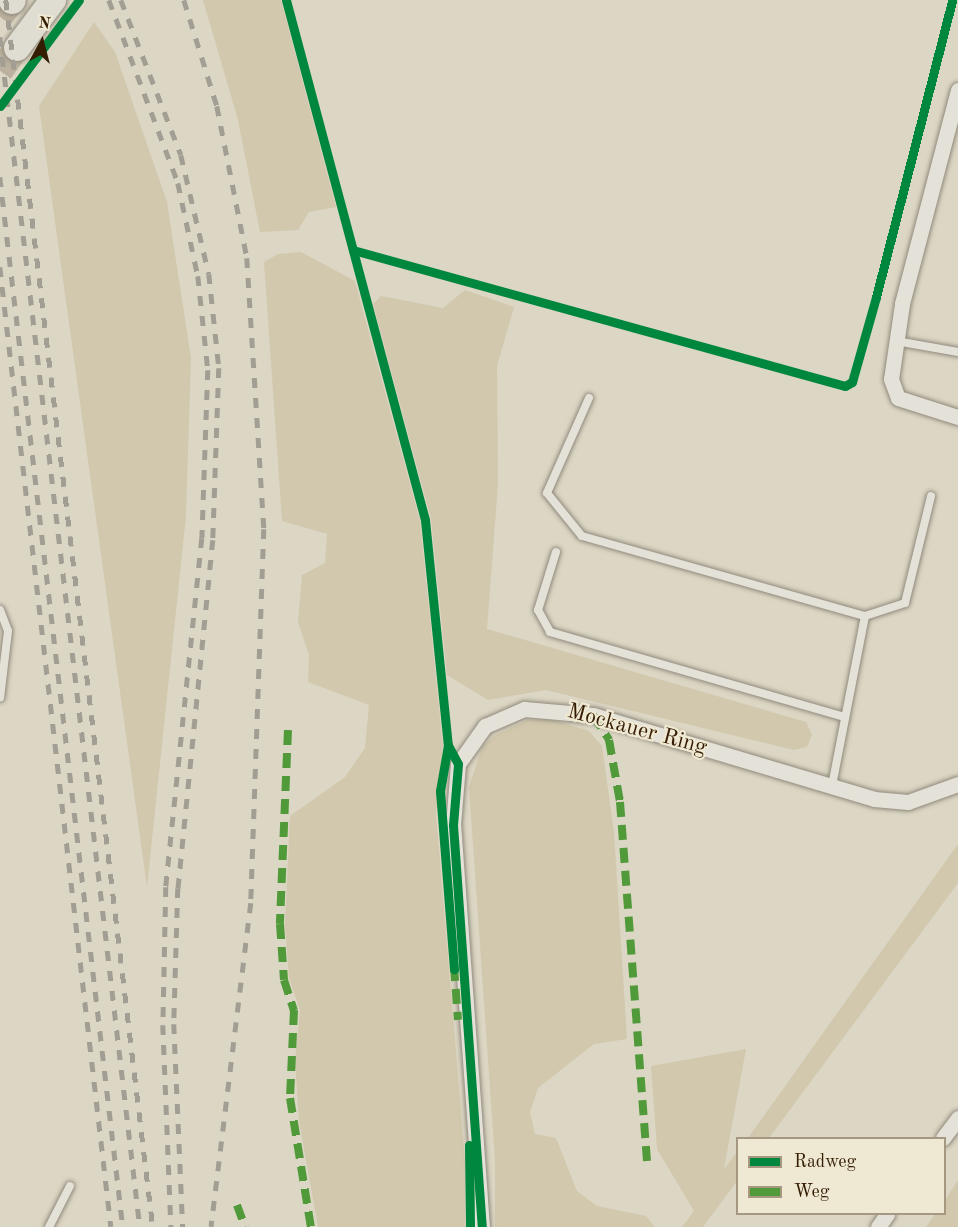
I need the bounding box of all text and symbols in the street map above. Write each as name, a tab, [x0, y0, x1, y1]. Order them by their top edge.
north arrow	[12, 12, 72, 72]
text: N	[37, 15, 51, 33]
street label: Mockauer Ring	[564, 699, 710, 761]
legend	[736, 1137, 946, 1215]
text: Radweg	[794, 1153, 856, 1171]
text: Weg	[794, 1183, 830, 1201]

